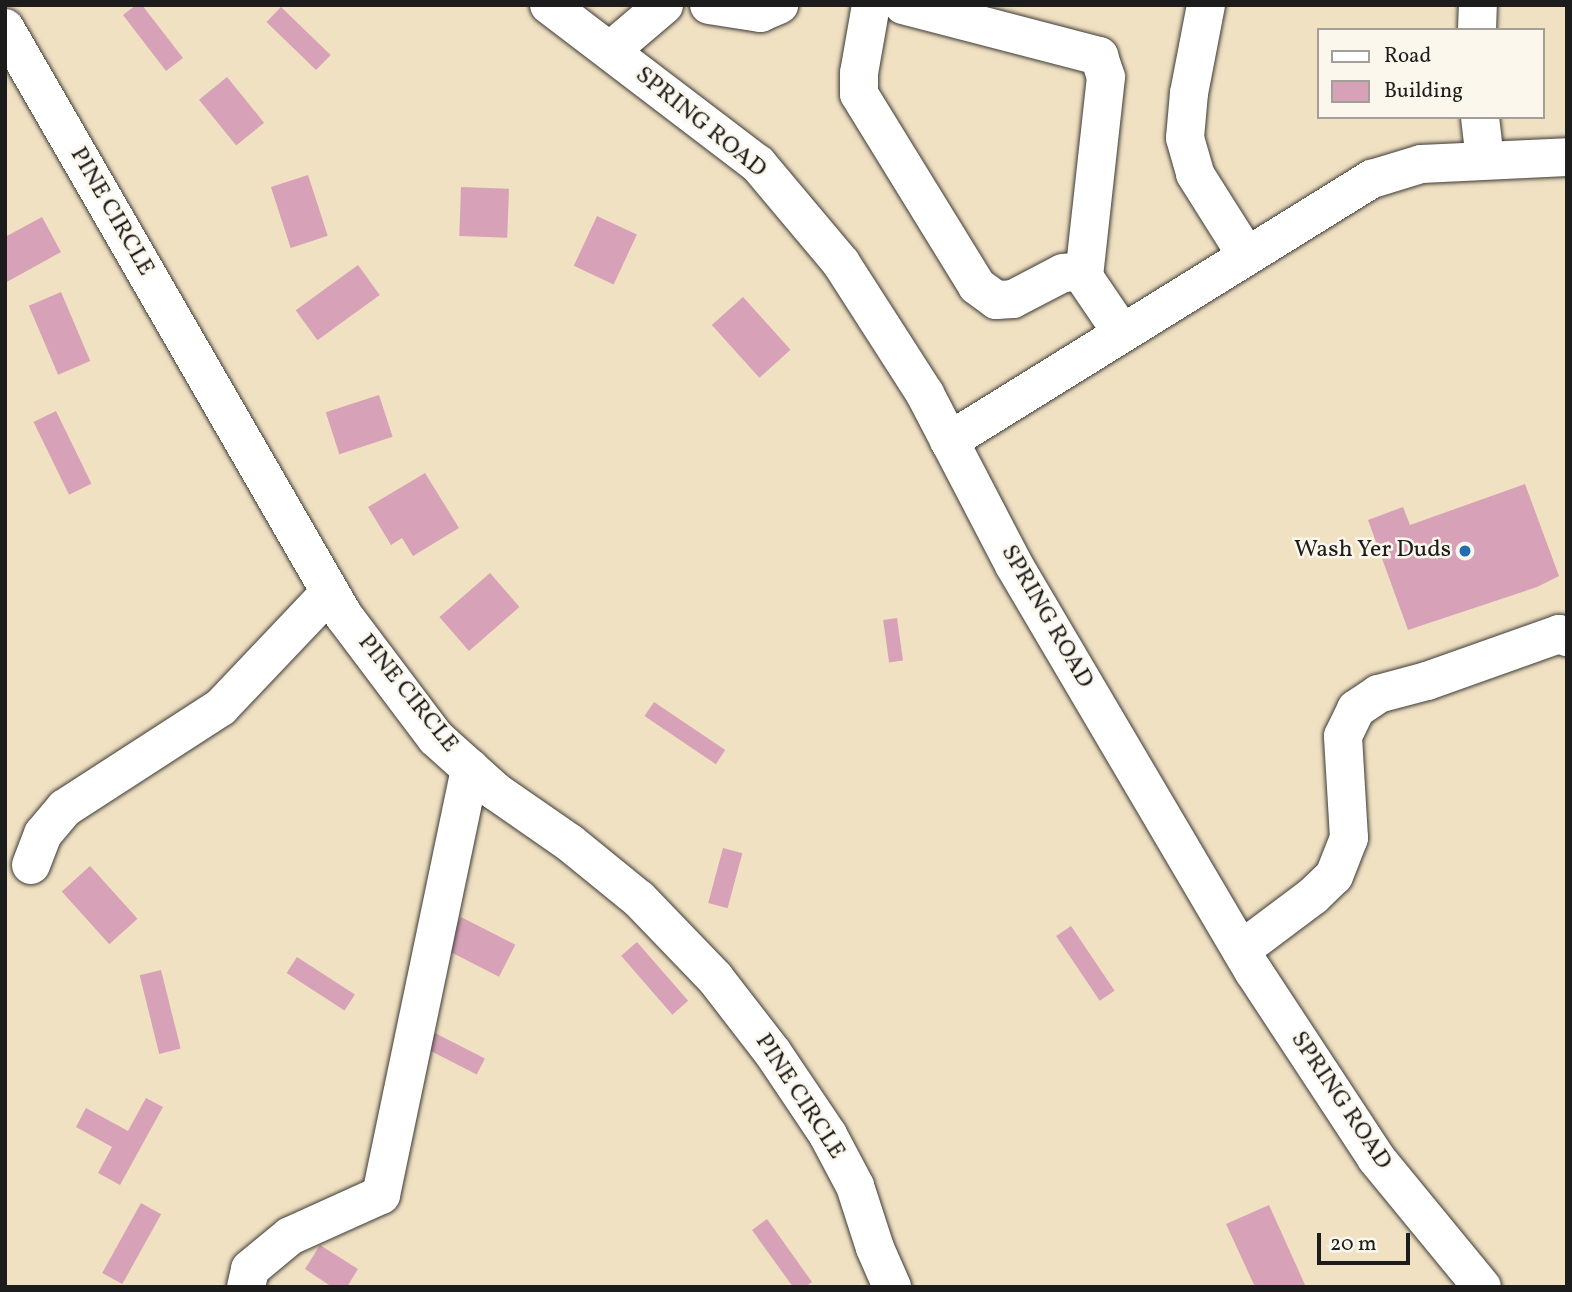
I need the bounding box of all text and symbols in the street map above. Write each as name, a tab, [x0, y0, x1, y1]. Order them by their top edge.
legend	[1316, 28, 1544, 119]
text: Road	[1384, 42, 1431, 71]
street label: SPRING ROAD	[629, 61, 771, 185]
text: Building	[1384, 77, 1463, 106]
street label: PINE CIRCLE	[63, 143, 159, 281]
place label: Wash Yer Duds	[1293, 537, 1451, 565]
street label: SPRING ROAD	[993, 540, 1099, 694]
marker: Wash Yer Duds	[1457, 543, 1473, 559]
street label: PINE CIRCLE	[351, 629, 463, 759]
street label: SPRING ROAD	[1283, 1027, 1397, 1175]
street label: PINE CIRCLE	[748, 1029, 850, 1165]
scale bar	[1320, 1218, 1413, 1262]
text: 20 m	[1330, 1230, 1376, 1259]

